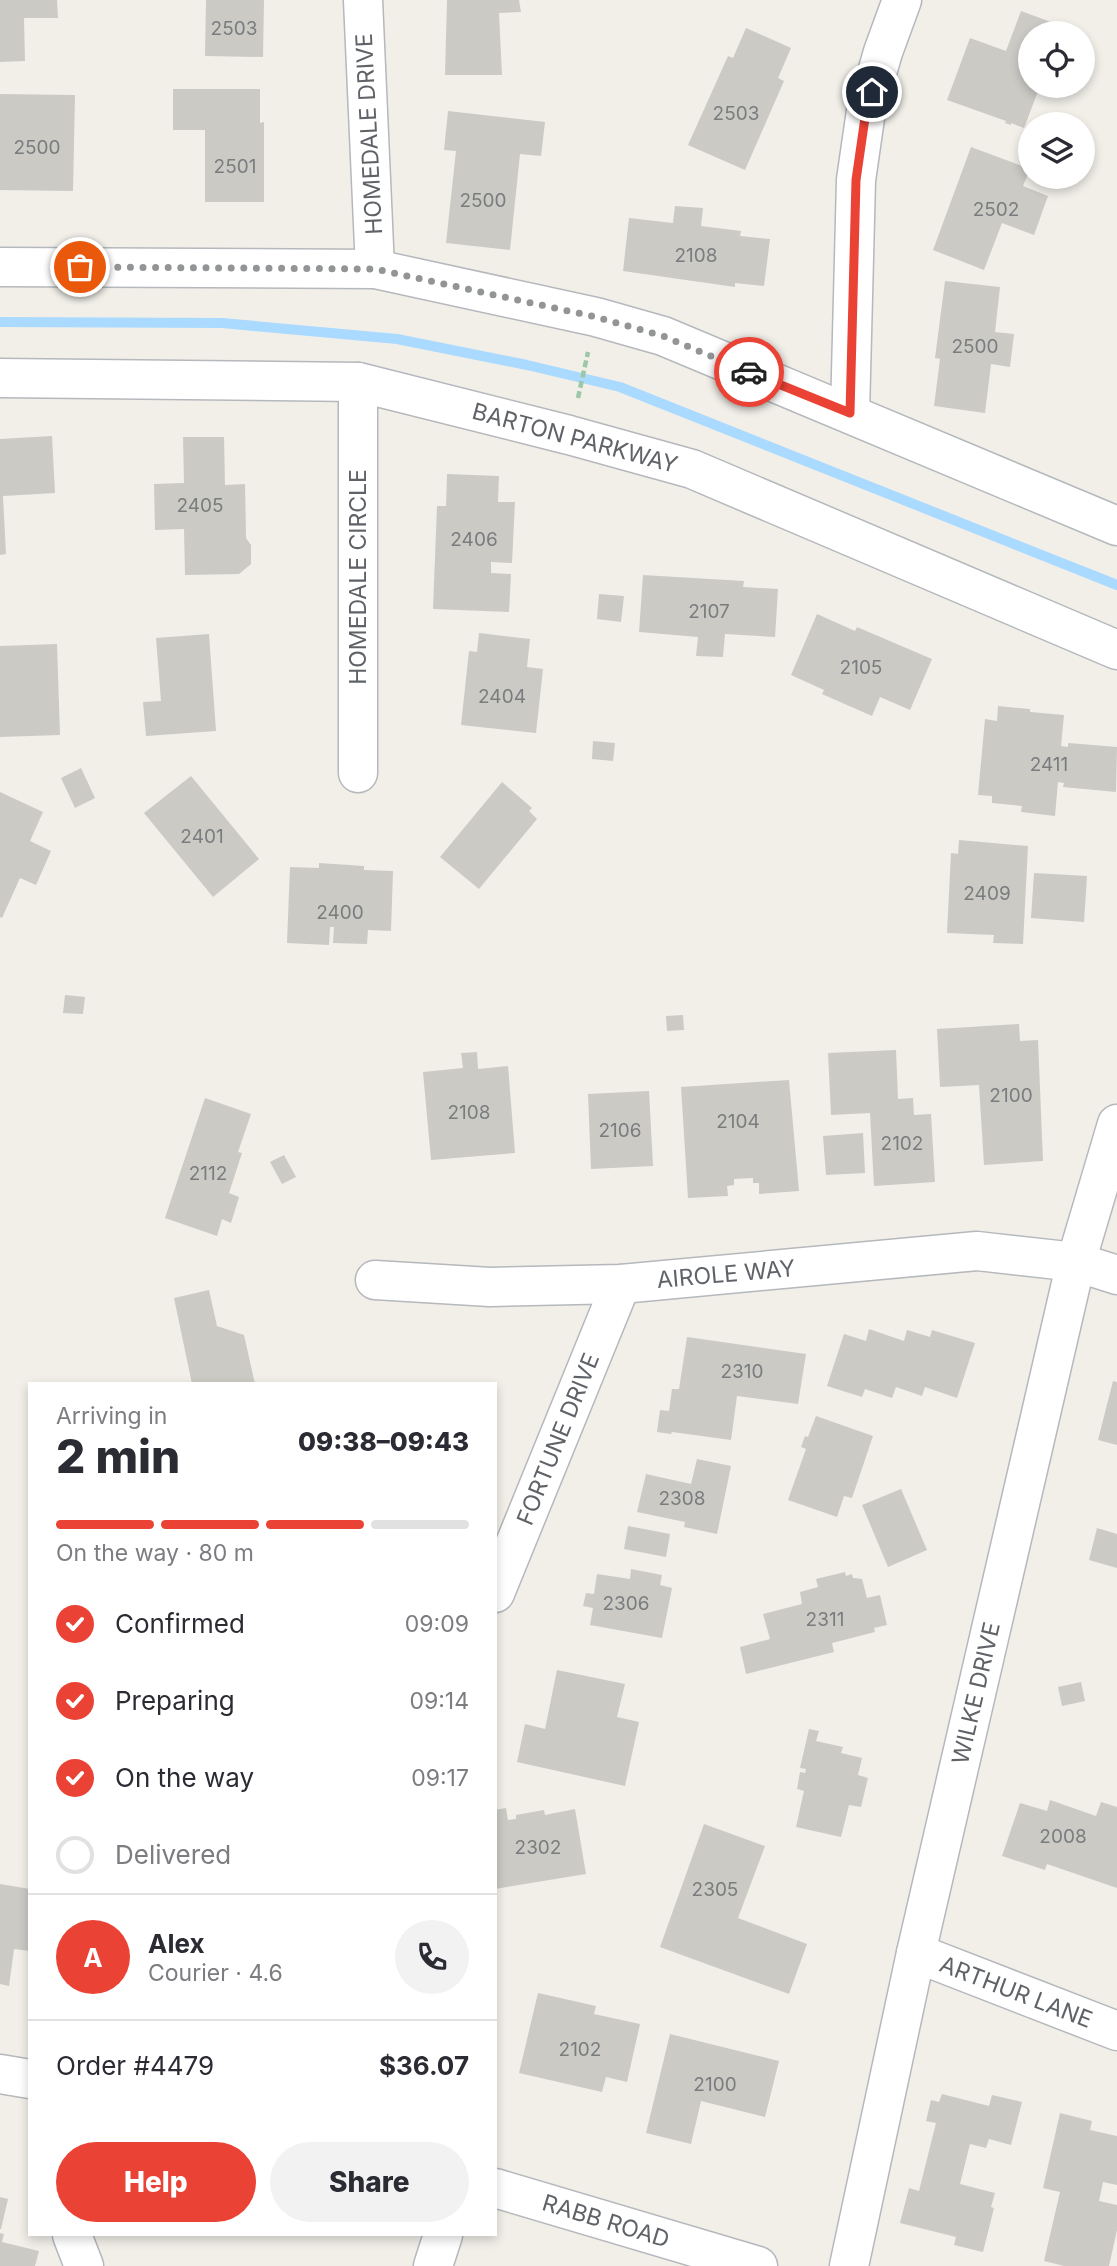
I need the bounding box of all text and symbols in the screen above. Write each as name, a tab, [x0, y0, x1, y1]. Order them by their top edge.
house number: 2503	[211, 17, 257, 40]
map controls	[1018, 21, 1095, 189]
button: locate	[1018, 21, 1095, 98]
street label: HOMEDALE DRIVE	[350, 33, 388, 235]
pin	[842, 62, 902, 122]
icon: home	[853, 73, 891, 111]
house number: 2503	[713, 102, 759, 125]
button: layers	[1018, 112, 1095, 189]
house number: 2500	[13, 136, 61, 159]
house number: 2501	[214, 155, 256, 178]
house number: 2500	[459, 189, 507, 212]
house number: 2502	[973, 198, 1019, 221]
pin	[50, 237, 110, 297]
house number: 2108	[674, 244, 718, 267]
icon: bag	[61, 248, 99, 286]
house number: 2500	[951, 335, 999, 358]
courier	[714, 337, 784, 407]
icon: car	[730, 353, 768, 391]
street label: BARTON PARKWAY	[469, 397, 681, 479]
street label: HOMEDALE CIRCLE	[344, 469, 372, 685]
house number: 2405	[176, 494, 224, 517]
house number: 2406	[450, 528, 498, 551]
house number: 2107	[688, 600, 730, 623]
house number: 2105	[840, 656, 882, 679]
house number: 2404	[478, 685, 526, 708]
house number: 2411	[1030, 753, 1068, 776]
house number: 2401	[180, 825, 224, 848]
house number: 2409	[963, 882, 1011, 905]
house number: 2400	[316, 901, 364, 924]
house number: 2100	[989, 1084, 1033, 1107]
house number: 2108	[447, 1101, 491, 1124]
house number: 2104	[716, 1110, 760, 1133]
house number: 2106	[598, 1119, 642, 1142]
house number: 2102	[881, 1132, 923, 1155]
house number: 2112	[189, 1162, 227, 1185]
street label: AIROLE WAY	[656, 1254, 797, 1294]
street label: FORTUNE DRIVE	[511, 1349, 605, 1529]
house number: 2310	[720, 1360, 764, 1383]
text: Arriving in	[56, 1402, 167, 1430]
text: 09:38–09:43	[298, 1426, 469, 1457]
text: 2 min	[56, 1428, 180, 1484]
house number: 2308	[658, 1487, 706, 1510]
text: On the way · 80 m	[56, 1539, 254, 1567]
house number: 2306	[602, 1592, 650, 1615]
icon: check	[56, 1605, 94, 1643]
text: Confirmed	[115, 1608, 245, 1639]
house number: 2311	[806, 1608, 844, 1631]
text: 09:09	[405, 1610, 469, 1638]
street label: WILKE DRIVE	[946, 1619, 1006, 1767]
icon: check	[56, 1682, 94, 1720]
text: Preparing	[115, 1685, 235, 1716]
text: 09:14	[409, 1687, 469, 1715]
icon: check	[56, 1759, 94, 1797]
text: On the way	[115, 1762, 254, 1793]
text: 09:17	[411, 1764, 469, 1792]
house number: 2008	[1039, 1825, 1087, 1848]
house number: 2302	[515, 1836, 561, 1859]
text: Delivered	[115, 1839, 231, 1870]
house number: 2305	[692, 1878, 738, 1901]
button: phone	[395, 1920, 469, 1994]
text: Alex	[148, 1928, 205, 1959]
text: A	[83, 1942, 103, 1973]
street label: ARTHUR LANE	[936, 1950, 1096, 2034]
text: Courier · 4.6	[148, 1959, 283, 1987]
house number: 2102	[559, 2038, 601, 2061]
text: Order #4479	[56, 2050, 214, 2081]
text: $36.07	[379, 2050, 469, 2081]
house number: 2100	[693, 2073, 737, 2096]
button: Help	[56, 2142, 256, 2222]
button: Share	[270, 2142, 469, 2222]
street label: RABB ROAD	[539, 2188, 673, 2254]

